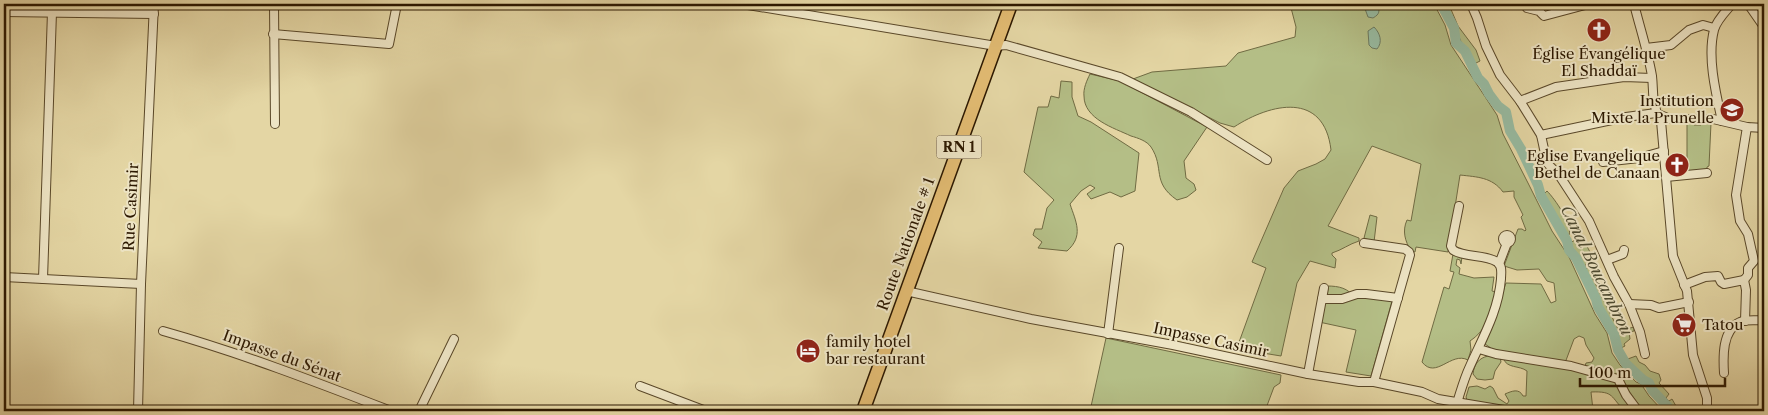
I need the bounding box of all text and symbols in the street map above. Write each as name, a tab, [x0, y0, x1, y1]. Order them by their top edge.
church icon: Église Évangélique El Shaddaï	[1586, 17, 1612, 43]
place label: Église Évangélique El Shaddaï	[1532, 44, 1666, 80]
place label: Institution Mixte la Prunelle	[1591, 91, 1715, 127]
school or university icon: Institution Mixte la Prunelle	[1719, 97, 1745, 123]
road number: RN 1	[936, 136, 982, 158]
place label: Eglise Evangelique Bethel de Canaan	[1527, 146, 1661, 182]
church icon: Eglise Evangelique Bethel de Canaan	[1664, 152, 1690, 178]
street label: Rue Casimir	[119, 162, 142, 251]
street label: Route Nationale # 1	[873, 174, 939, 313]
water label: Canal Boucambrou	[1557, 202, 1637, 339]
supermarket icon: Tatou	[1671, 312, 1697, 338]
place label: Tatou	[1702, 315, 1743, 334]
street label: Impasse Casimir	[1152, 318, 1271, 361]
street label: Impasse du Sénat	[220, 325, 345, 386]
place label: family hotel bar restaurant	[826, 332, 926, 368]
hotel icon: family hotel bar restaurant	[795, 338, 821, 364]
scale bar	[1580, 355, 1726, 387]
text: 100 m	[1588, 363, 1631, 382]

